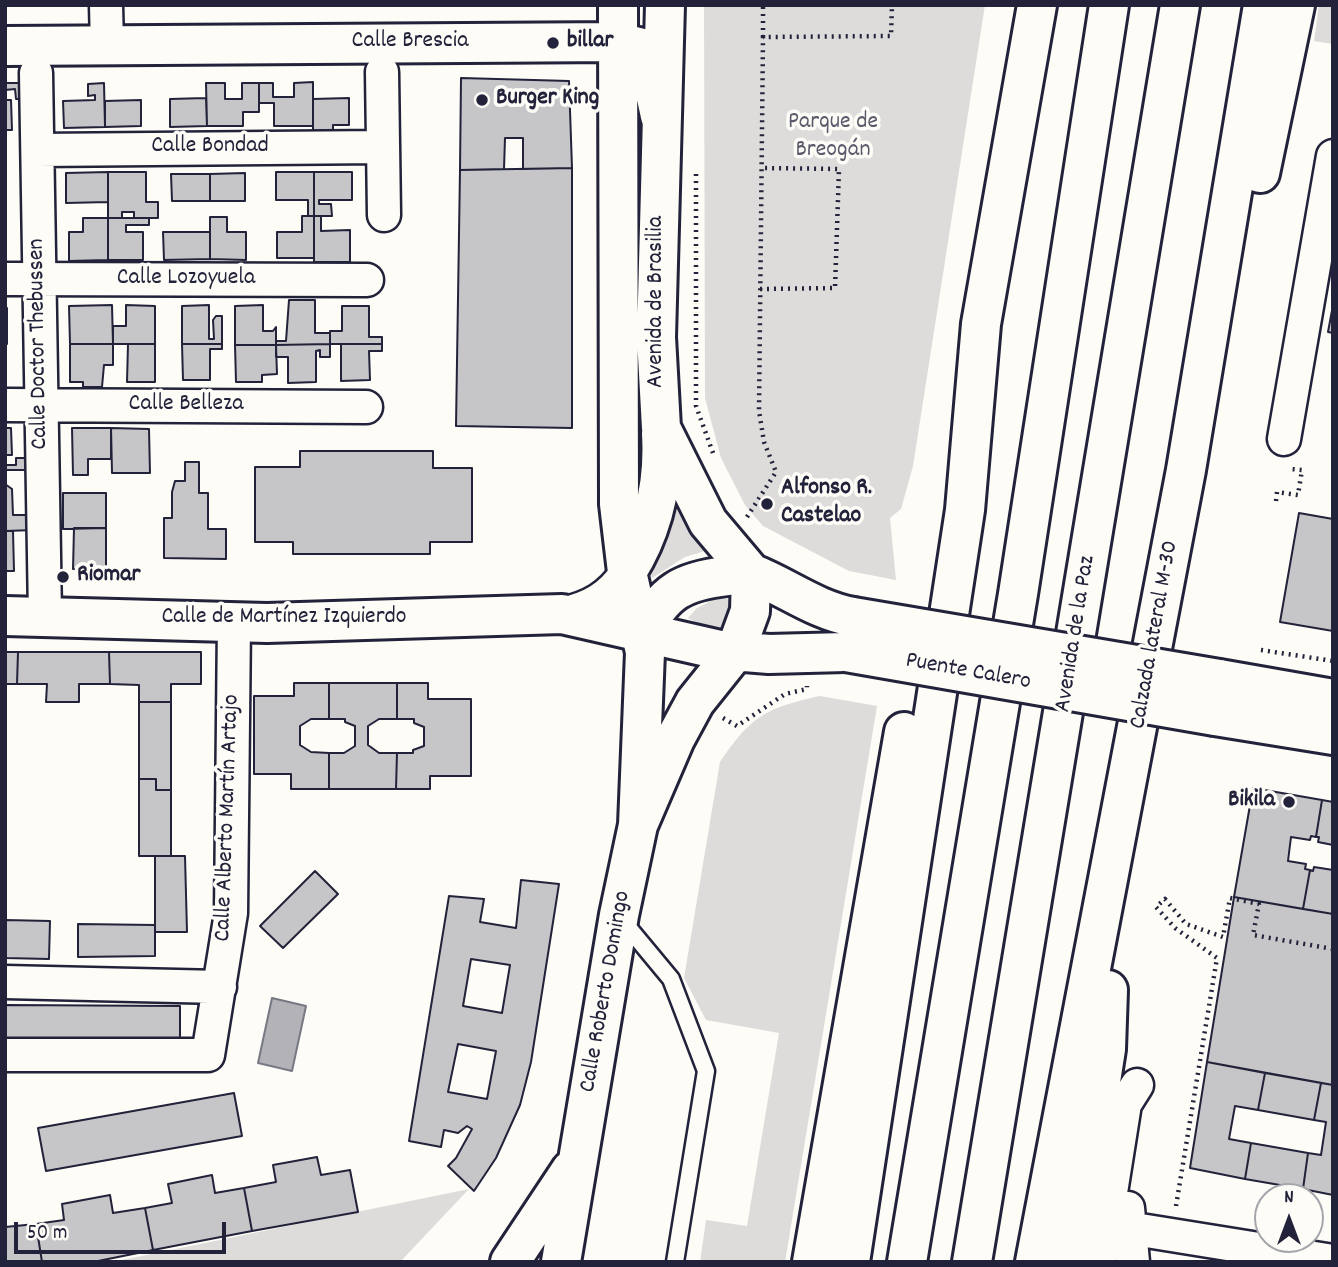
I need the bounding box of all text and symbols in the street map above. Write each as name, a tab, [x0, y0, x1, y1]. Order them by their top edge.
street label: Calle Brescia	[352, 29, 468, 57]
place label: billar	[567, 29, 613, 57]
marker: billar	[545, 35, 561, 51]
place label: Burger King	[496, 86, 599, 114]
marker: Burger King	[474, 92, 490, 108]
park label: Parque de Breogán	[788, 110, 878, 166]
street label: Calle Bondad	[151, 134, 269, 162]
street label: Avenida de Brasilia	[644, 216, 672, 388]
street label: Calle Doctor Thebussen	[24, 238, 56, 450]
street label: Calle Lozoyuela	[117, 266, 255, 294]
street label: Calle Belleza	[129, 392, 243, 420]
place label: Alfonso R. Castelao	[781, 476, 872, 532]
marker: Alfonso R. Castelao	[759, 496, 775, 512]
street label: Calzada lateral M-30	[1125, 538, 1187, 732]
street label: Avenida de la Paz	[1050, 554, 1104, 714]
place label: Riomar	[77, 563, 140, 591]
marker: Riomar	[55, 569, 71, 585]
street label: Calle de Martínez Izquierdo	[161, 605, 407, 633]
street label: Puente Calero	[903, 648, 1033, 698]
street label: Calle Alberto Martín Artajo	[210, 694, 248, 942]
place label: Bikila	[1228, 788, 1275, 816]
marker: Bikila	[1281, 794, 1297, 810]
street label: Calle Roberto Domingo	[575, 889, 639, 1095]
north arrow	[1254, 1183, 1324, 1253]
text: N	[1284, 1185, 1294, 1212]
scale bar	[18, 1208, 229, 1252]
text: 50 m	[27, 1219, 67, 1249]

